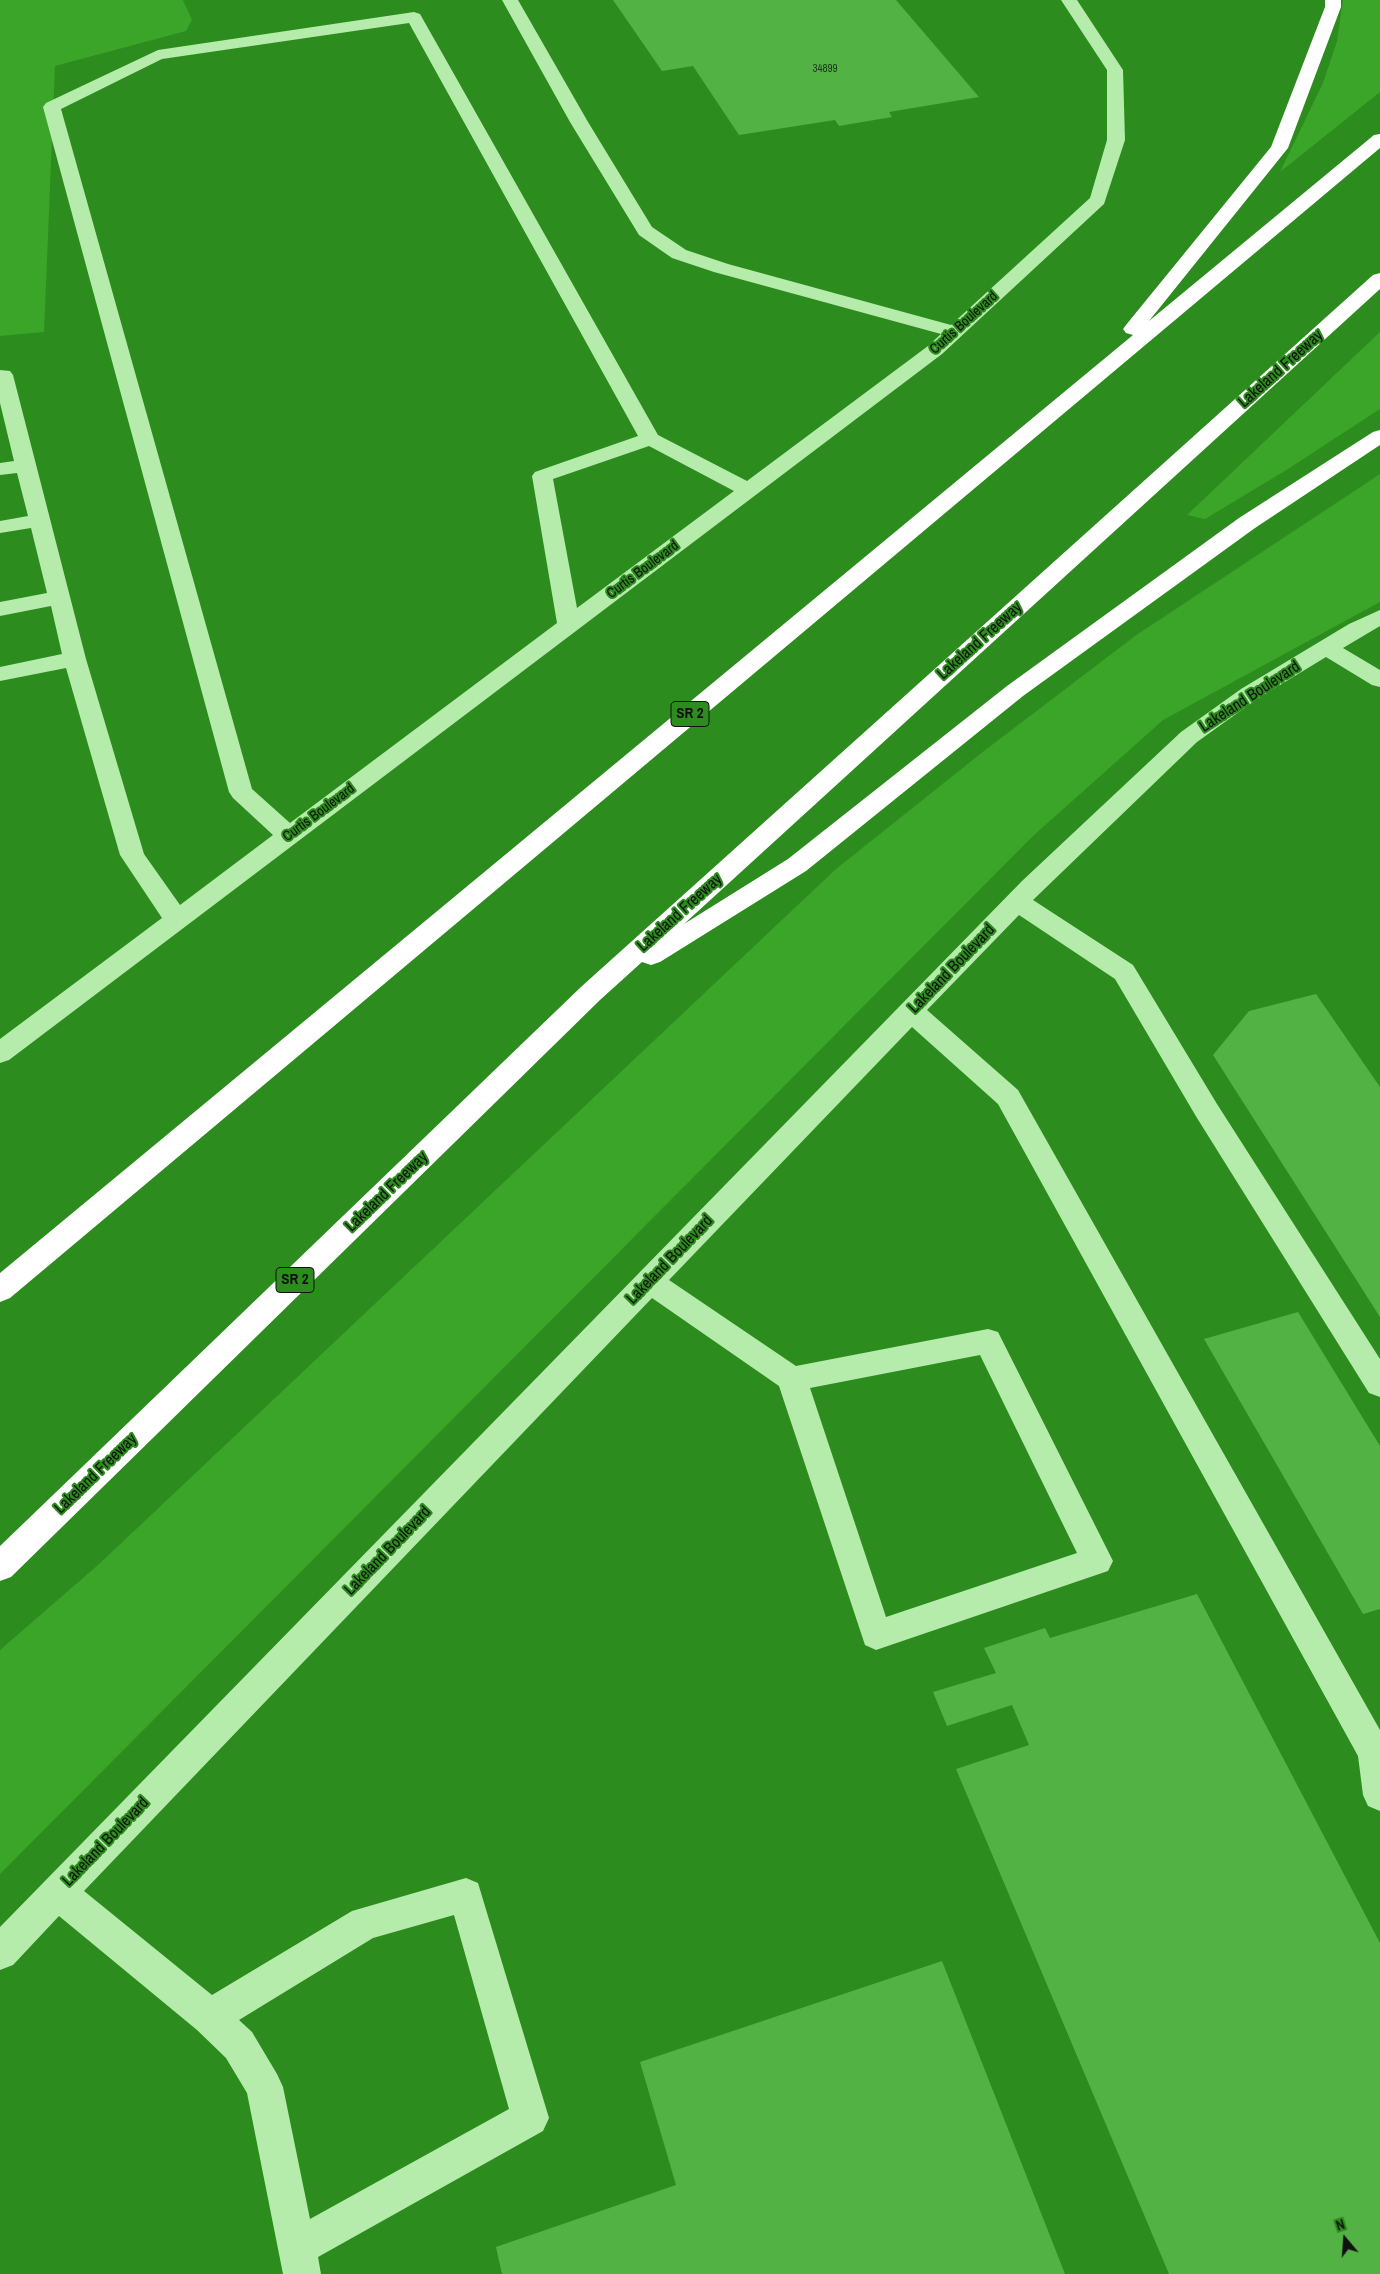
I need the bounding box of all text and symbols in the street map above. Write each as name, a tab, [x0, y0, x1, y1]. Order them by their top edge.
house number: 34899	[812, 62, 838, 76]
street label: Curtis Boulevard	[927, 288, 1001, 358]
street label: Lakeland Freeway	[1235, 326, 1327, 412]
street label: Curtis Boulevard	[604, 538, 682, 602]
street label: Lakeland Freeway	[934, 598, 1026, 684]
street label: Lakeland Boulevard	[1196, 657, 1304, 737]
road number: SR 2	[671, 702, 709, 726]
street label: Curtis Boulevard	[280, 781, 358, 845]
street label: Lakeland Freeway	[634, 870, 726, 956]
street label: Lakeland Boulevard	[905, 921, 999, 1017]
street label: Lakeland Freeway	[342, 1148, 432, 1236]
street label: Lakeland Boulevard	[623, 1212, 717, 1308]
road number: SR 2	[276, 1268, 314, 1292]
street label: Lakeland Freeway	[51, 1430, 141, 1518]
street label: Lakeland Boulevard	[341, 1503, 435, 1599]
street label: Lakeland Boulevard	[59, 1794, 153, 1890]
north arrow	[1320, 2214, 1370, 2264]
text: N	[1334, 2215, 1347, 2235]

